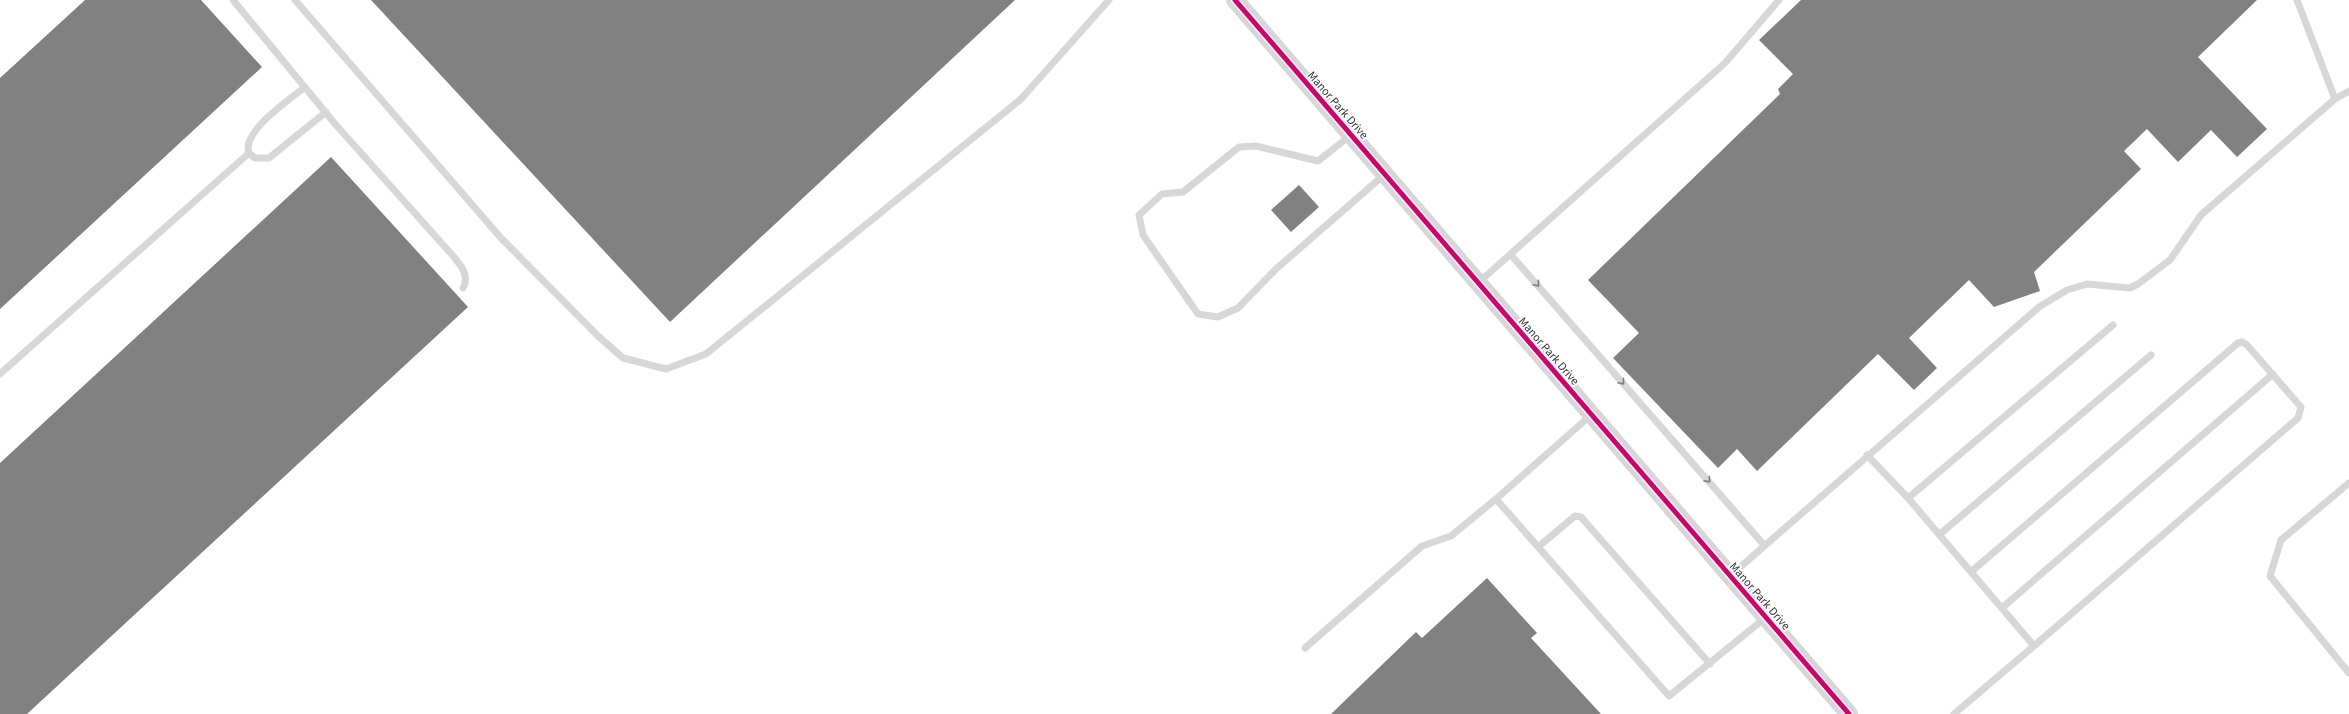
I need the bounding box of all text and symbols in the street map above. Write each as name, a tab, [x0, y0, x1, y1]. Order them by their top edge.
street label: Manor Park Drive	[1303, 68, 1372, 143]
one-way arrow	[1532, 279, 1539, 287]
street label: Manor Park Drive	[1514, 314, 1583, 389]
one-way arrow	[1618, 377, 1625, 385]
one-way arrow	[1703, 475, 1710, 483]
street label: Manor Park Drive	[1725, 559, 1794, 634]

